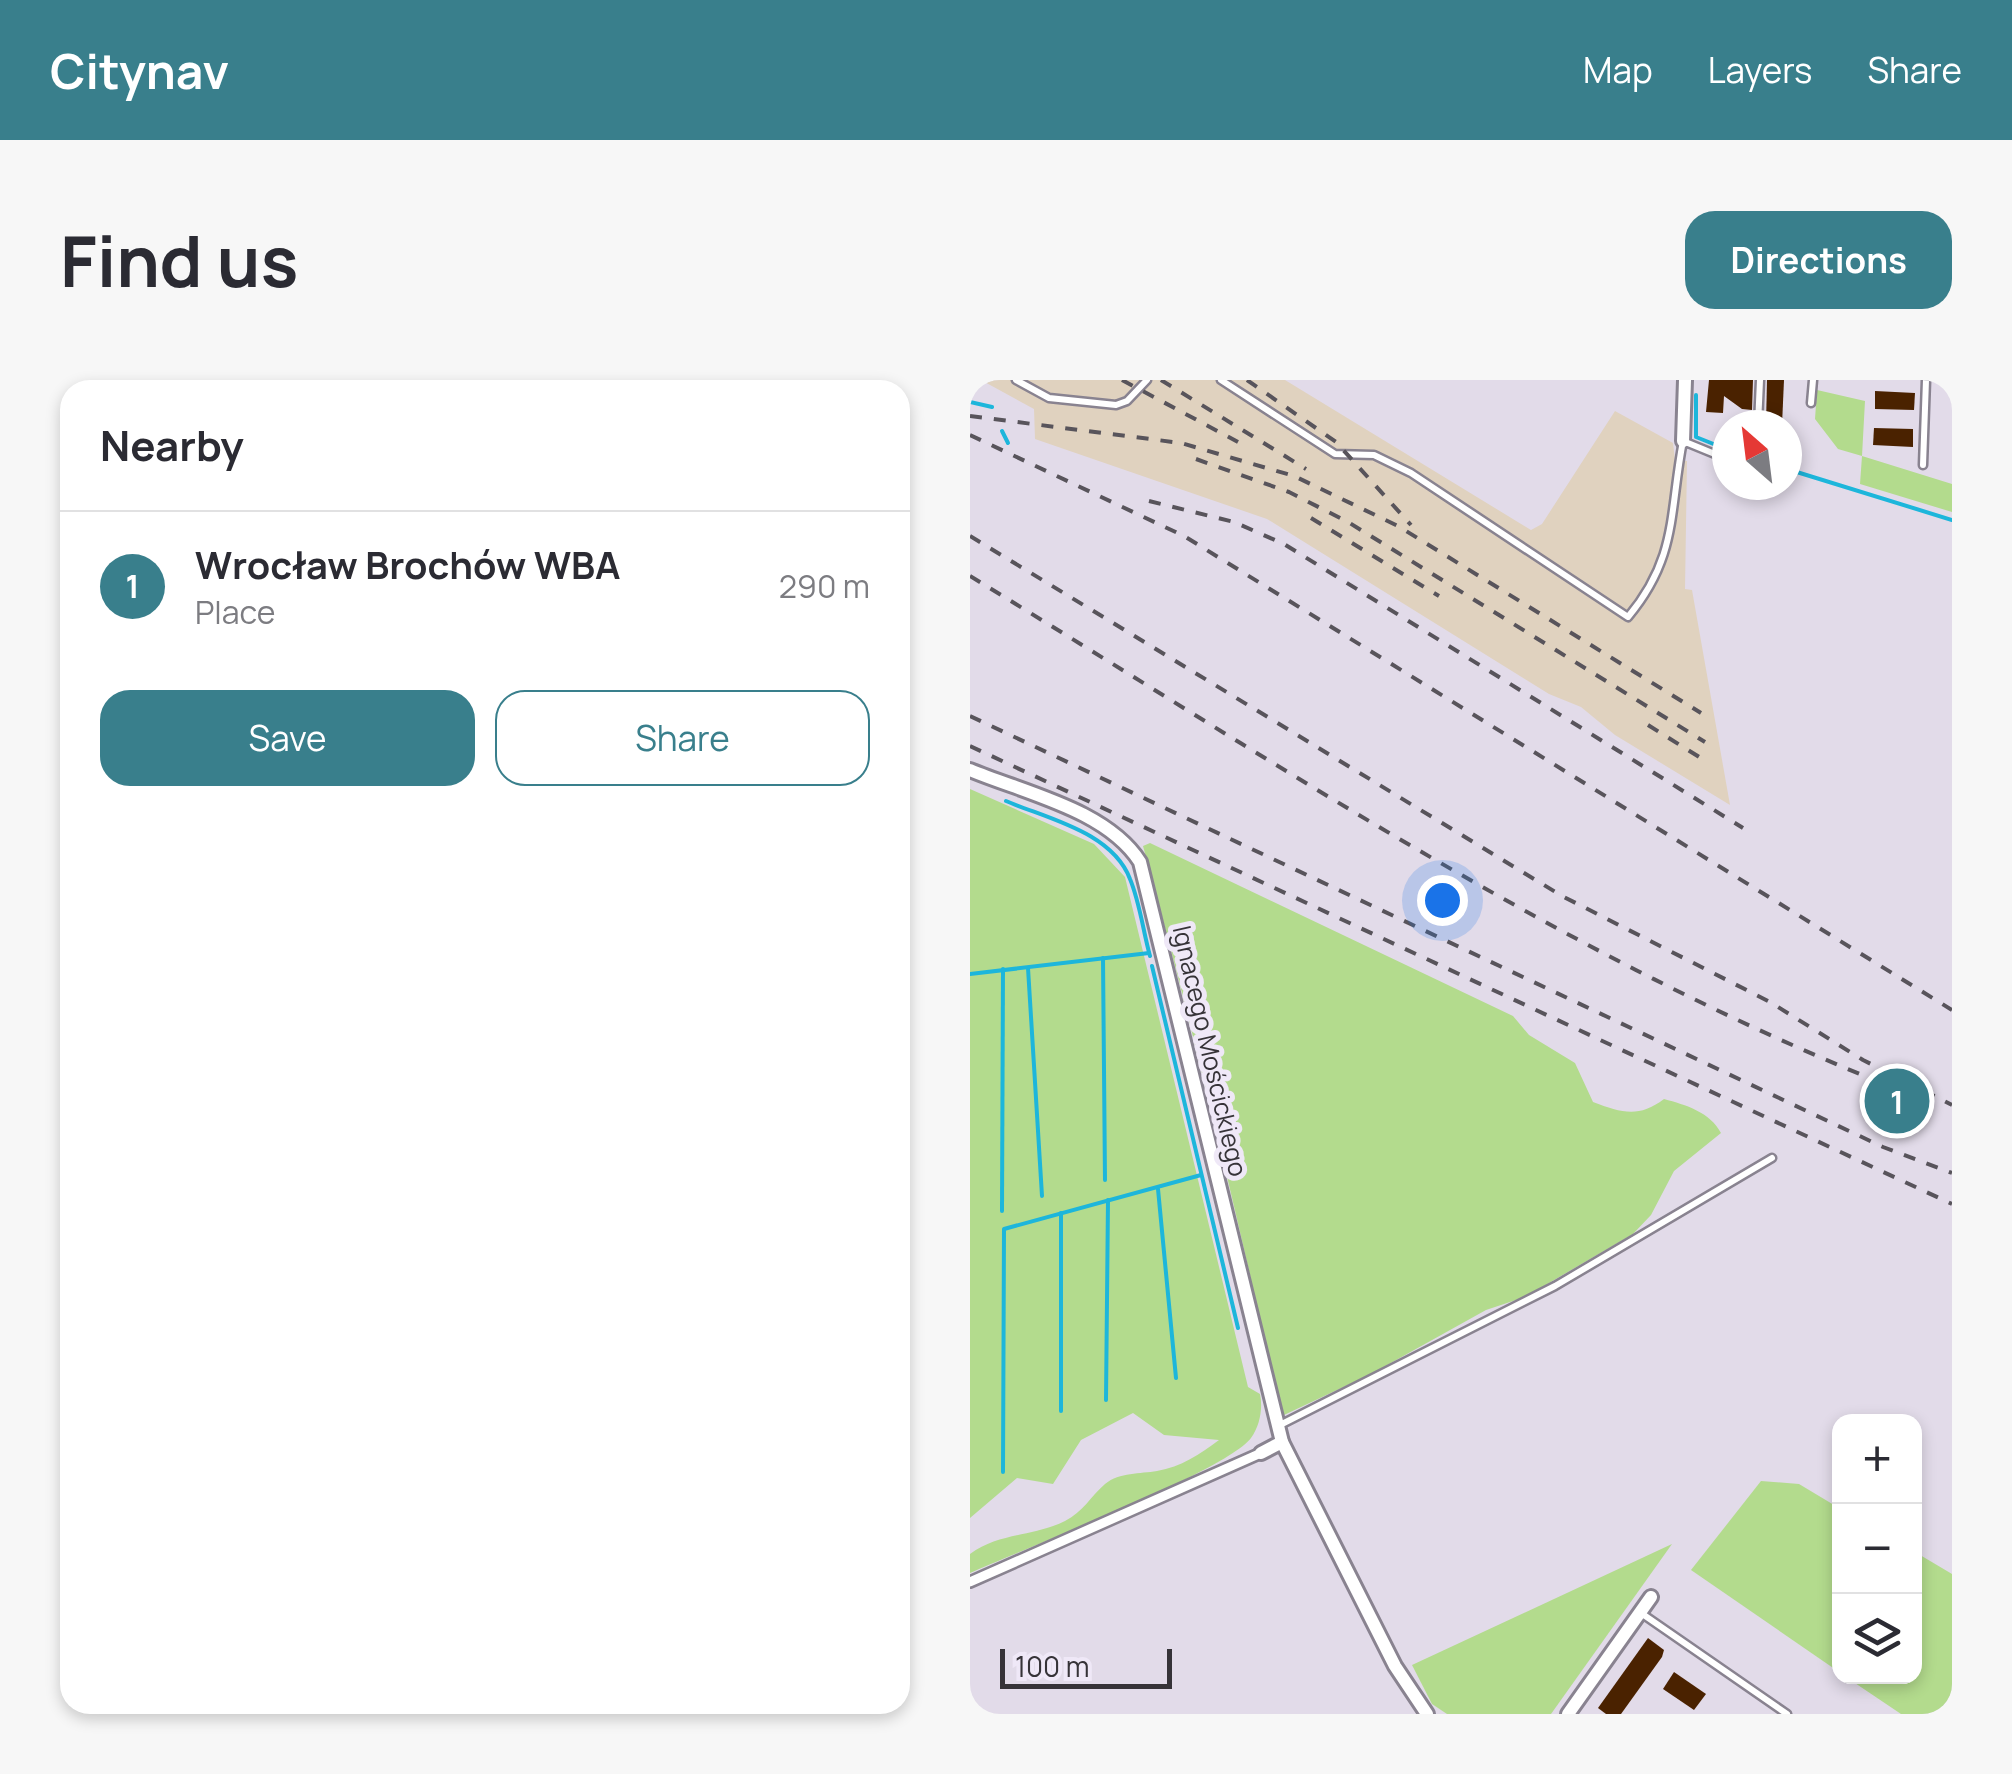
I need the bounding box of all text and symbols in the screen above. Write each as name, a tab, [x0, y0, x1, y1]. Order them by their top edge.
text: Citynav	[50, 38, 229, 103]
text: Map	[1583, 46, 1653, 94]
text: Layers	[1708, 46, 1812, 94]
text: Share	[1867, 46, 1962, 94]
button: Directions	[1685, 211, 1952, 309]
text: Find us	[60, 212, 298, 308]
north arrow	[1712, 410, 1802, 500]
text: Nearby	[100, 416, 244, 474]
text: Wrocław Brochów WBA	[195, 538, 620, 590]
text: 1	[125, 564, 140, 608]
text: 290 m	[779, 564, 870, 608]
text: Place	[195, 590, 276, 634]
button: Save	[100, 690, 475, 786]
button: Share	[495, 690, 870, 786]
your location	[1417, 875, 1468, 926]
street label: Ignacego Mościckiego	[1165, 922, 1256, 1180]
pin: 1	[1864, 1064, 1930, 1138]
map controls	[1832, 1414, 1922, 1684]
button: +	[1832, 1414, 1922, 1504]
button: −	[1832, 1504, 1922, 1594]
button: layers	[1832, 1594, 1922, 1684]
scale bar	[1000, 1644, 1172, 1688]
text: 100 m	[1015, 1647, 1089, 1685]

